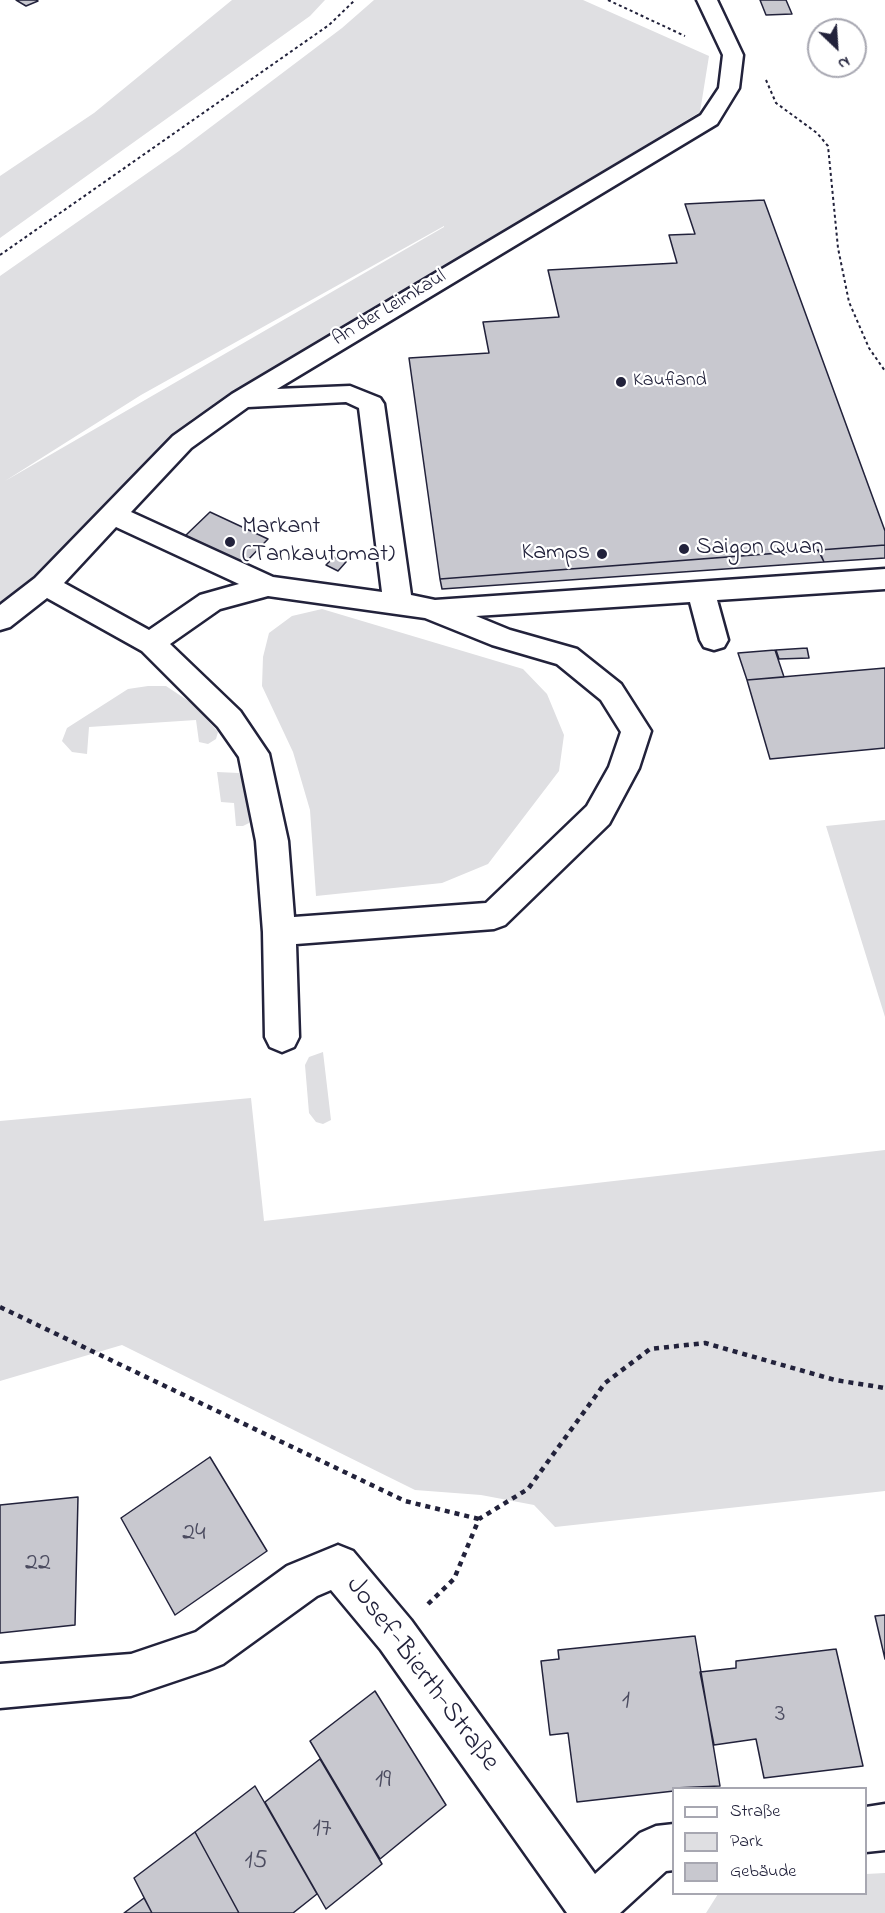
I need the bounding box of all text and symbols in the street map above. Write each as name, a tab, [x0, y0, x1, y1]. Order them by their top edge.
north arrow	[807, 18, 867, 78]
text: N	[834, 49, 854, 76]
street label: An der Leimkaul	[329, 266, 451, 352]
place label: Kaufland	[633, 370, 707, 394]
marker: Kaufland	[614, 375, 628, 389]
place label: Markant (Tankautomat)	[242, 514, 395, 570]
marker: Markant (Tankautomat)	[223, 535, 237, 549]
place label: Saigon Quan	[696, 535, 824, 563]
place label: Kamps	[522, 540, 590, 568]
marker: Saigon Quan	[677, 542, 691, 556]
marker: Kamps	[595, 547, 609, 561]
house number: 24	[182, 1519, 206, 1551]
house number: 22	[25, 1549, 51, 1581]
street label: Josef-Bierth-Straße	[337, 1571, 505, 1779]
house number: 1	[622, 1687, 630, 1719]
house number: 3	[775, 1700, 785, 1732]
house number: 19	[375, 1766, 391, 1798]
legend	[672, 1787, 867, 1895]
text: Straße	[730, 1799, 780, 1825]
house number: 17	[313, 1815, 331, 1847]
text: Park	[730, 1829, 763, 1855]
house number: 15	[244, 1847, 268, 1879]
text: Gebäude	[730, 1859, 796, 1885]

